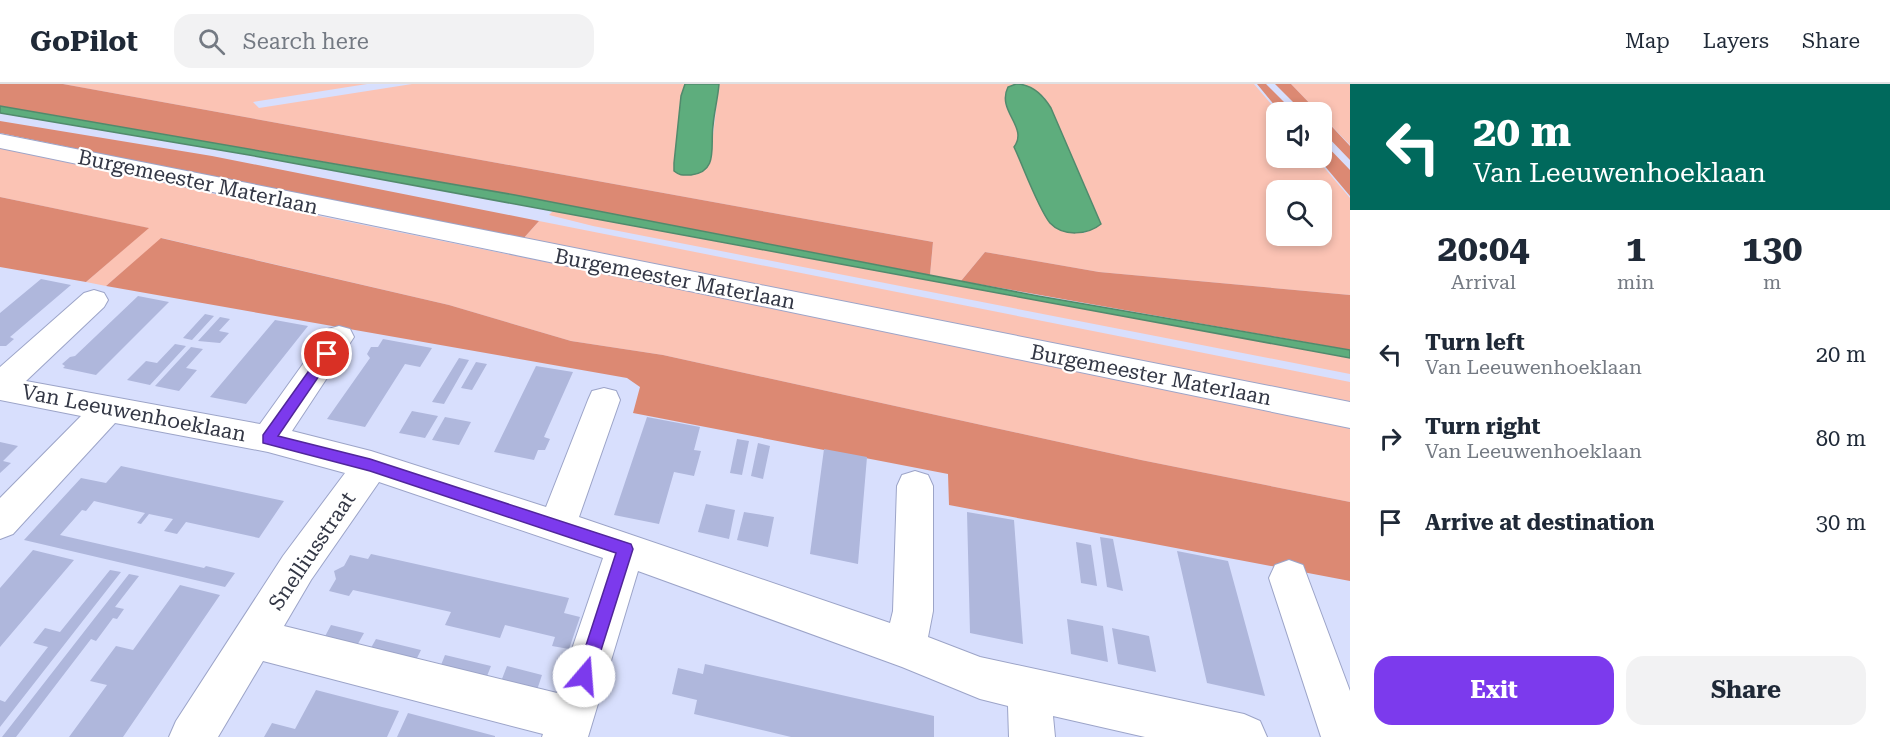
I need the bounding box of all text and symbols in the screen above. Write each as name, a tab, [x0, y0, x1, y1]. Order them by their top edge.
search box	[174, 14, 594, 68]
text: GoPilot	[30, 25, 138, 58]
icon: search	[195, 25, 228, 58]
text: Search here	[243, 29, 369, 54]
text: Map	[1625, 29, 1670, 53]
text: Layers	[1703, 29, 1769, 53]
text: Share	[1802, 29, 1860, 53]
map controls	[1266, 102, 1332, 246]
button: sound	[1266, 102, 1332, 168]
text: 20 m	[1473, 107, 1571, 156]
icon: left	[1374, 108, 1452, 186]
street label: Burgemeester Materlaan	[76, 145, 321, 219]
text: Van Leeuwenhoeklaan	[1473, 157, 1766, 189]
button: search	[1266, 180, 1332, 246]
text: 20:04	[1438, 228, 1529, 270]
text: 1	[1626, 228, 1646, 270]
text: 130	[1742, 228, 1802, 270]
street label: Burgemeester Materlaan	[552, 244, 798, 314]
text: Arrival	[1451, 270, 1516, 294]
text: min	[1617, 270, 1654, 294]
text: m	[1763, 270, 1781, 294]
pin	[301, 328, 352, 379]
text: Turn left	[1425, 330, 1525, 355]
icon: arrive	[310, 337, 343, 370]
icon: left	[1374, 338, 1407, 371]
street label: Burgemeester Materlaan	[1028, 340, 1274, 410]
text: 20 m	[1816, 342, 1866, 367]
text: Van Leeuwenhoeklaan	[1425, 355, 1642, 379]
street label: Van Leeuwenhoeklaan	[20, 379, 249, 447]
text: Turn right	[1425, 414, 1540, 439]
icon: right	[1374, 422, 1407, 455]
text: 80 m	[1816, 426, 1866, 451]
text: Van Leeuwenhoeklaan	[1425, 439, 1642, 463]
street label: Snelliusstraat	[264, 487, 360, 615]
icon: arrive	[1374, 506, 1407, 539]
text: Arrive at destination	[1425, 510, 1654, 535]
text: 30 m	[1816, 510, 1866, 535]
position arrow	[552, 644, 616, 708]
button: Exit	[1374, 656, 1614, 725]
button: Share	[1626, 656, 1866, 725]

